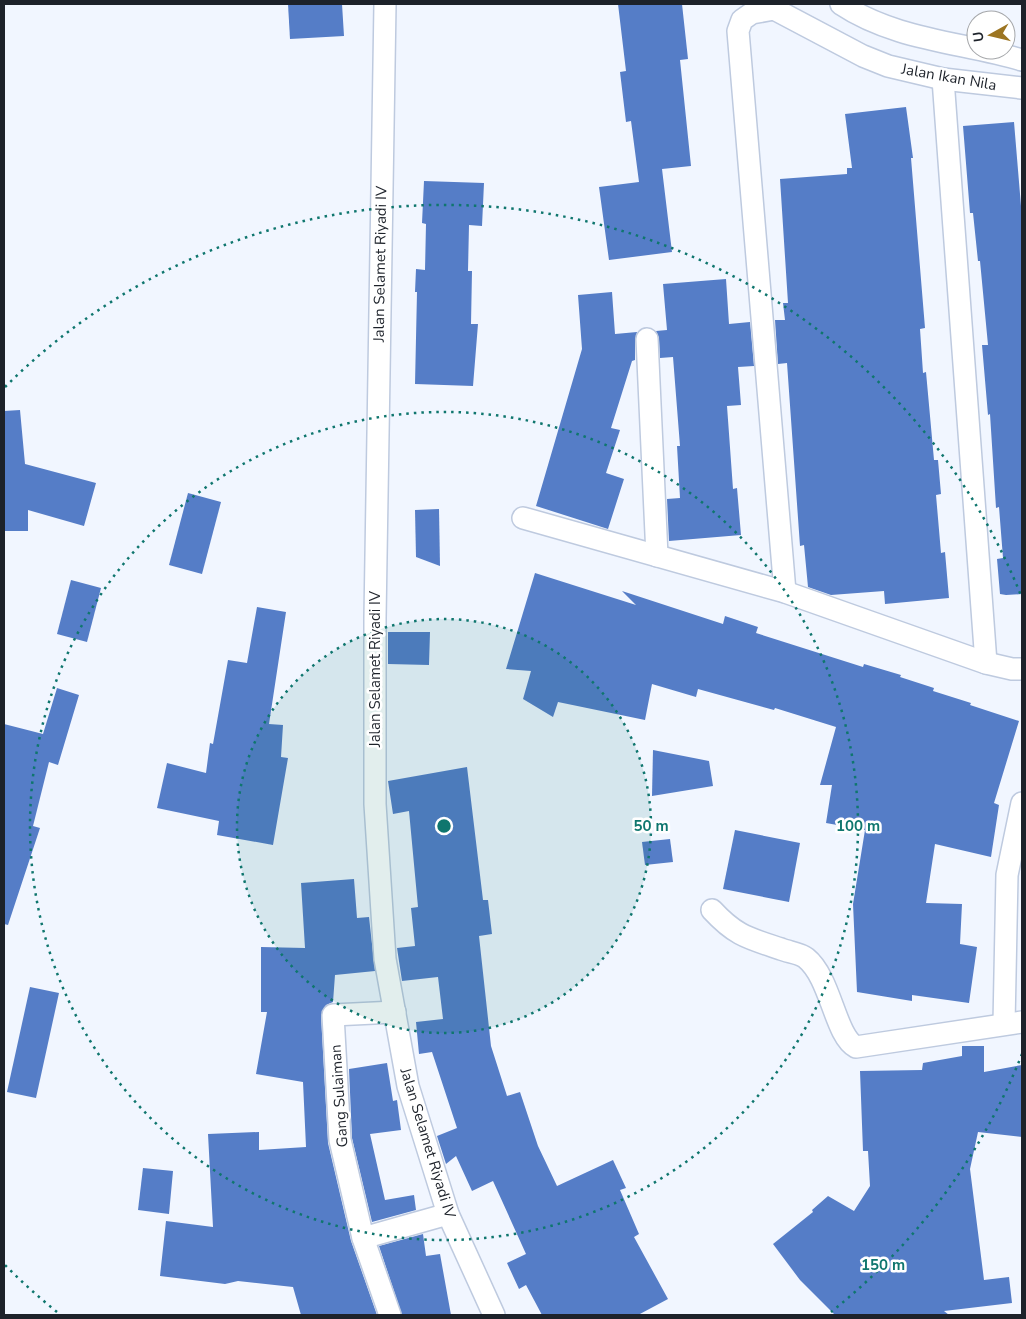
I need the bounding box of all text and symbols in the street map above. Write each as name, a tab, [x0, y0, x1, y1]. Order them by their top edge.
north arrow	[966, 10, 1016, 60]
text: U	[968, 30, 989, 43]
street label: Jalan Ikan Nila	[899, 59, 998, 95]
street label: Jalan Selamet Riyadi IV	[369, 185, 391, 343]
street label: Jalan Selamet Riyadi IV	[365, 590, 385, 748]
text: 50 m	[633, 816, 669, 836]
text: 100 m	[836, 816, 880, 836]
centre of rings	[435, 817, 453, 835]
street label: Gang Sulaiman	[325, 1044, 353, 1148]
street label: Jalan Selamet Riyadi IV	[395, 1064, 461, 1221]
text: 150 m	[861, 1255, 905, 1275]

